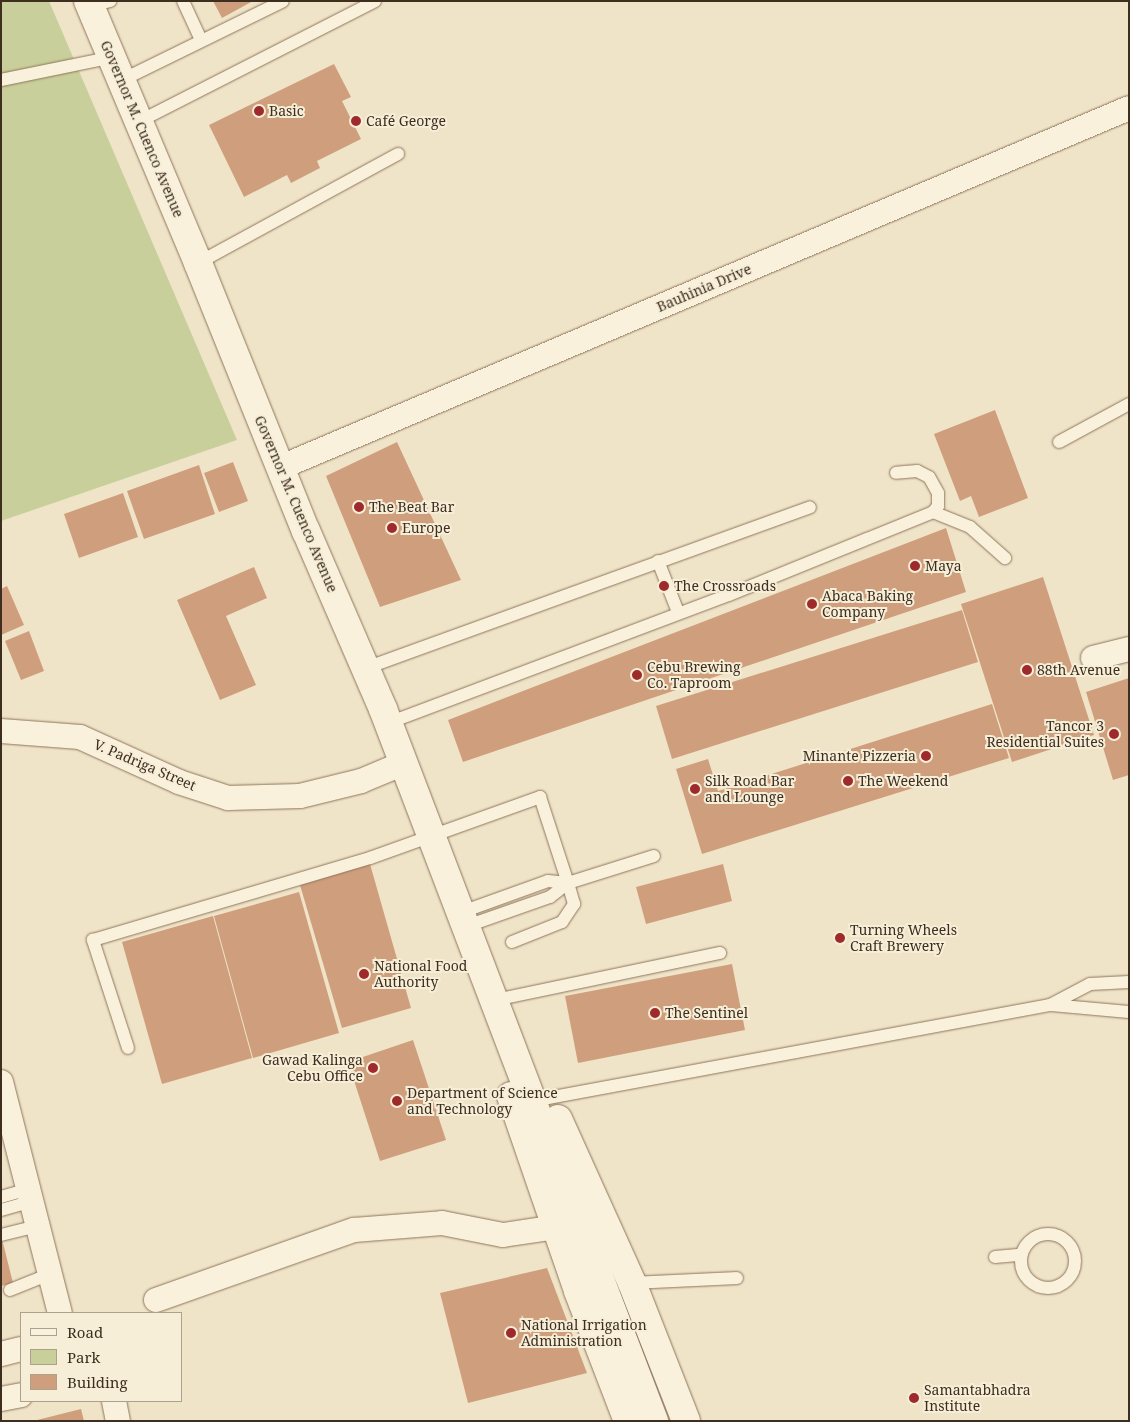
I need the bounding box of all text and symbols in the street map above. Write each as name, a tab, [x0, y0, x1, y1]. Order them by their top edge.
street label: Governor M. Cuenco Avenue	[97, 38, 187, 220]
place label: Basic	[269, 103, 304, 119]
marker: Basic	[253, 105, 265, 117]
place label: Café George	[366, 113, 446, 129]
marker: Café George	[350, 115, 362, 127]
street label: Bauhinia Drive	[654, 261, 754, 315]
street label: Governor M. Cuenco Avenue	[251, 413, 341, 595]
place label: The Beat Bar	[369, 499, 454, 515]
marker: The Beat Bar	[353, 501, 365, 513]
place label: Europe	[402, 520, 450, 536]
marker: Europe	[386, 522, 398, 534]
place label: Maya	[925, 558, 962, 574]
marker: Maya	[909, 560, 921, 572]
place label: The Crossroads	[674, 578, 776, 594]
marker: The Crossroads	[658, 580, 670, 592]
place label: Abaca Baking Company	[822, 588, 913, 620]
marker: Abaca Baking Company	[806, 598, 818, 610]
place label: Cebu Brewing Co. Taproom	[647, 659, 741, 692]
place label: 88th Avenue	[1037, 662, 1120, 678]
marker: 88th Avenue	[1021, 664, 1033, 676]
marker: Cebu Brewing Co. Taproom	[631, 669, 643, 681]
place label: Tancor 3 Residential Suites	[986, 718, 1104, 750]
marker: Tancor 3 Residential Suites	[1108, 728, 1120, 740]
street label: V. Padriga Street	[91, 736, 199, 794]
place label: Minante Pizzeria	[803, 748, 916, 764]
marker: Minante Pizzeria	[920, 750, 932, 762]
place label: Silk Road Bar and Lounge	[705, 773, 794, 806]
place label: The Weekend	[858, 773, 948, 789]
marker: The Weekend	[842, 775, 854, 787]
marker: Silk Road Bar and Lounge	[689, 783, 701, 795]
place label: Turning Wheels Craft Brewery	[850, 922, 957, 954]
marker: Turning Wheels Craft Brewery	[834, 932, 846, 944]
place label: National Food Authority	[374, 958, 467, 990]
marker: National Food Authority	[358, 968, 370, 980]
place label: The Sentinel	[665, 1005, 748, 1021]
marker: The Sentinel	[649, 1007, 661, 1019]
place label: Gawad Kalinga Cebu Office	[262, 1052, 363, 1084]
marker: Gawad Kalinga Cebu Office	[367, 1062, 379, 1074]
place label: Department of Science and Technology	[407, 1085, 558, 1118]
marker: Department of Science and Technology	[391, 1095, 403, 1107]
legend	[20, 1312, 182, 1402]
place label: National Irrigation Administration	[521, 1317, 647, 1350]
text: Road	[67, 1322, 103, 1342]
marker: National Irrigation Administration	[505, 1327, 517, 1339]
text: Park	[67, 1347, 100, 1367]
text: Building	[67, 1372, 128, 1392]
place label: Samantabhadra Institute	[924, 1382, 1031, 1414]
marker: Samantabhadra Institute	[908, 1392, 920, 1404]

